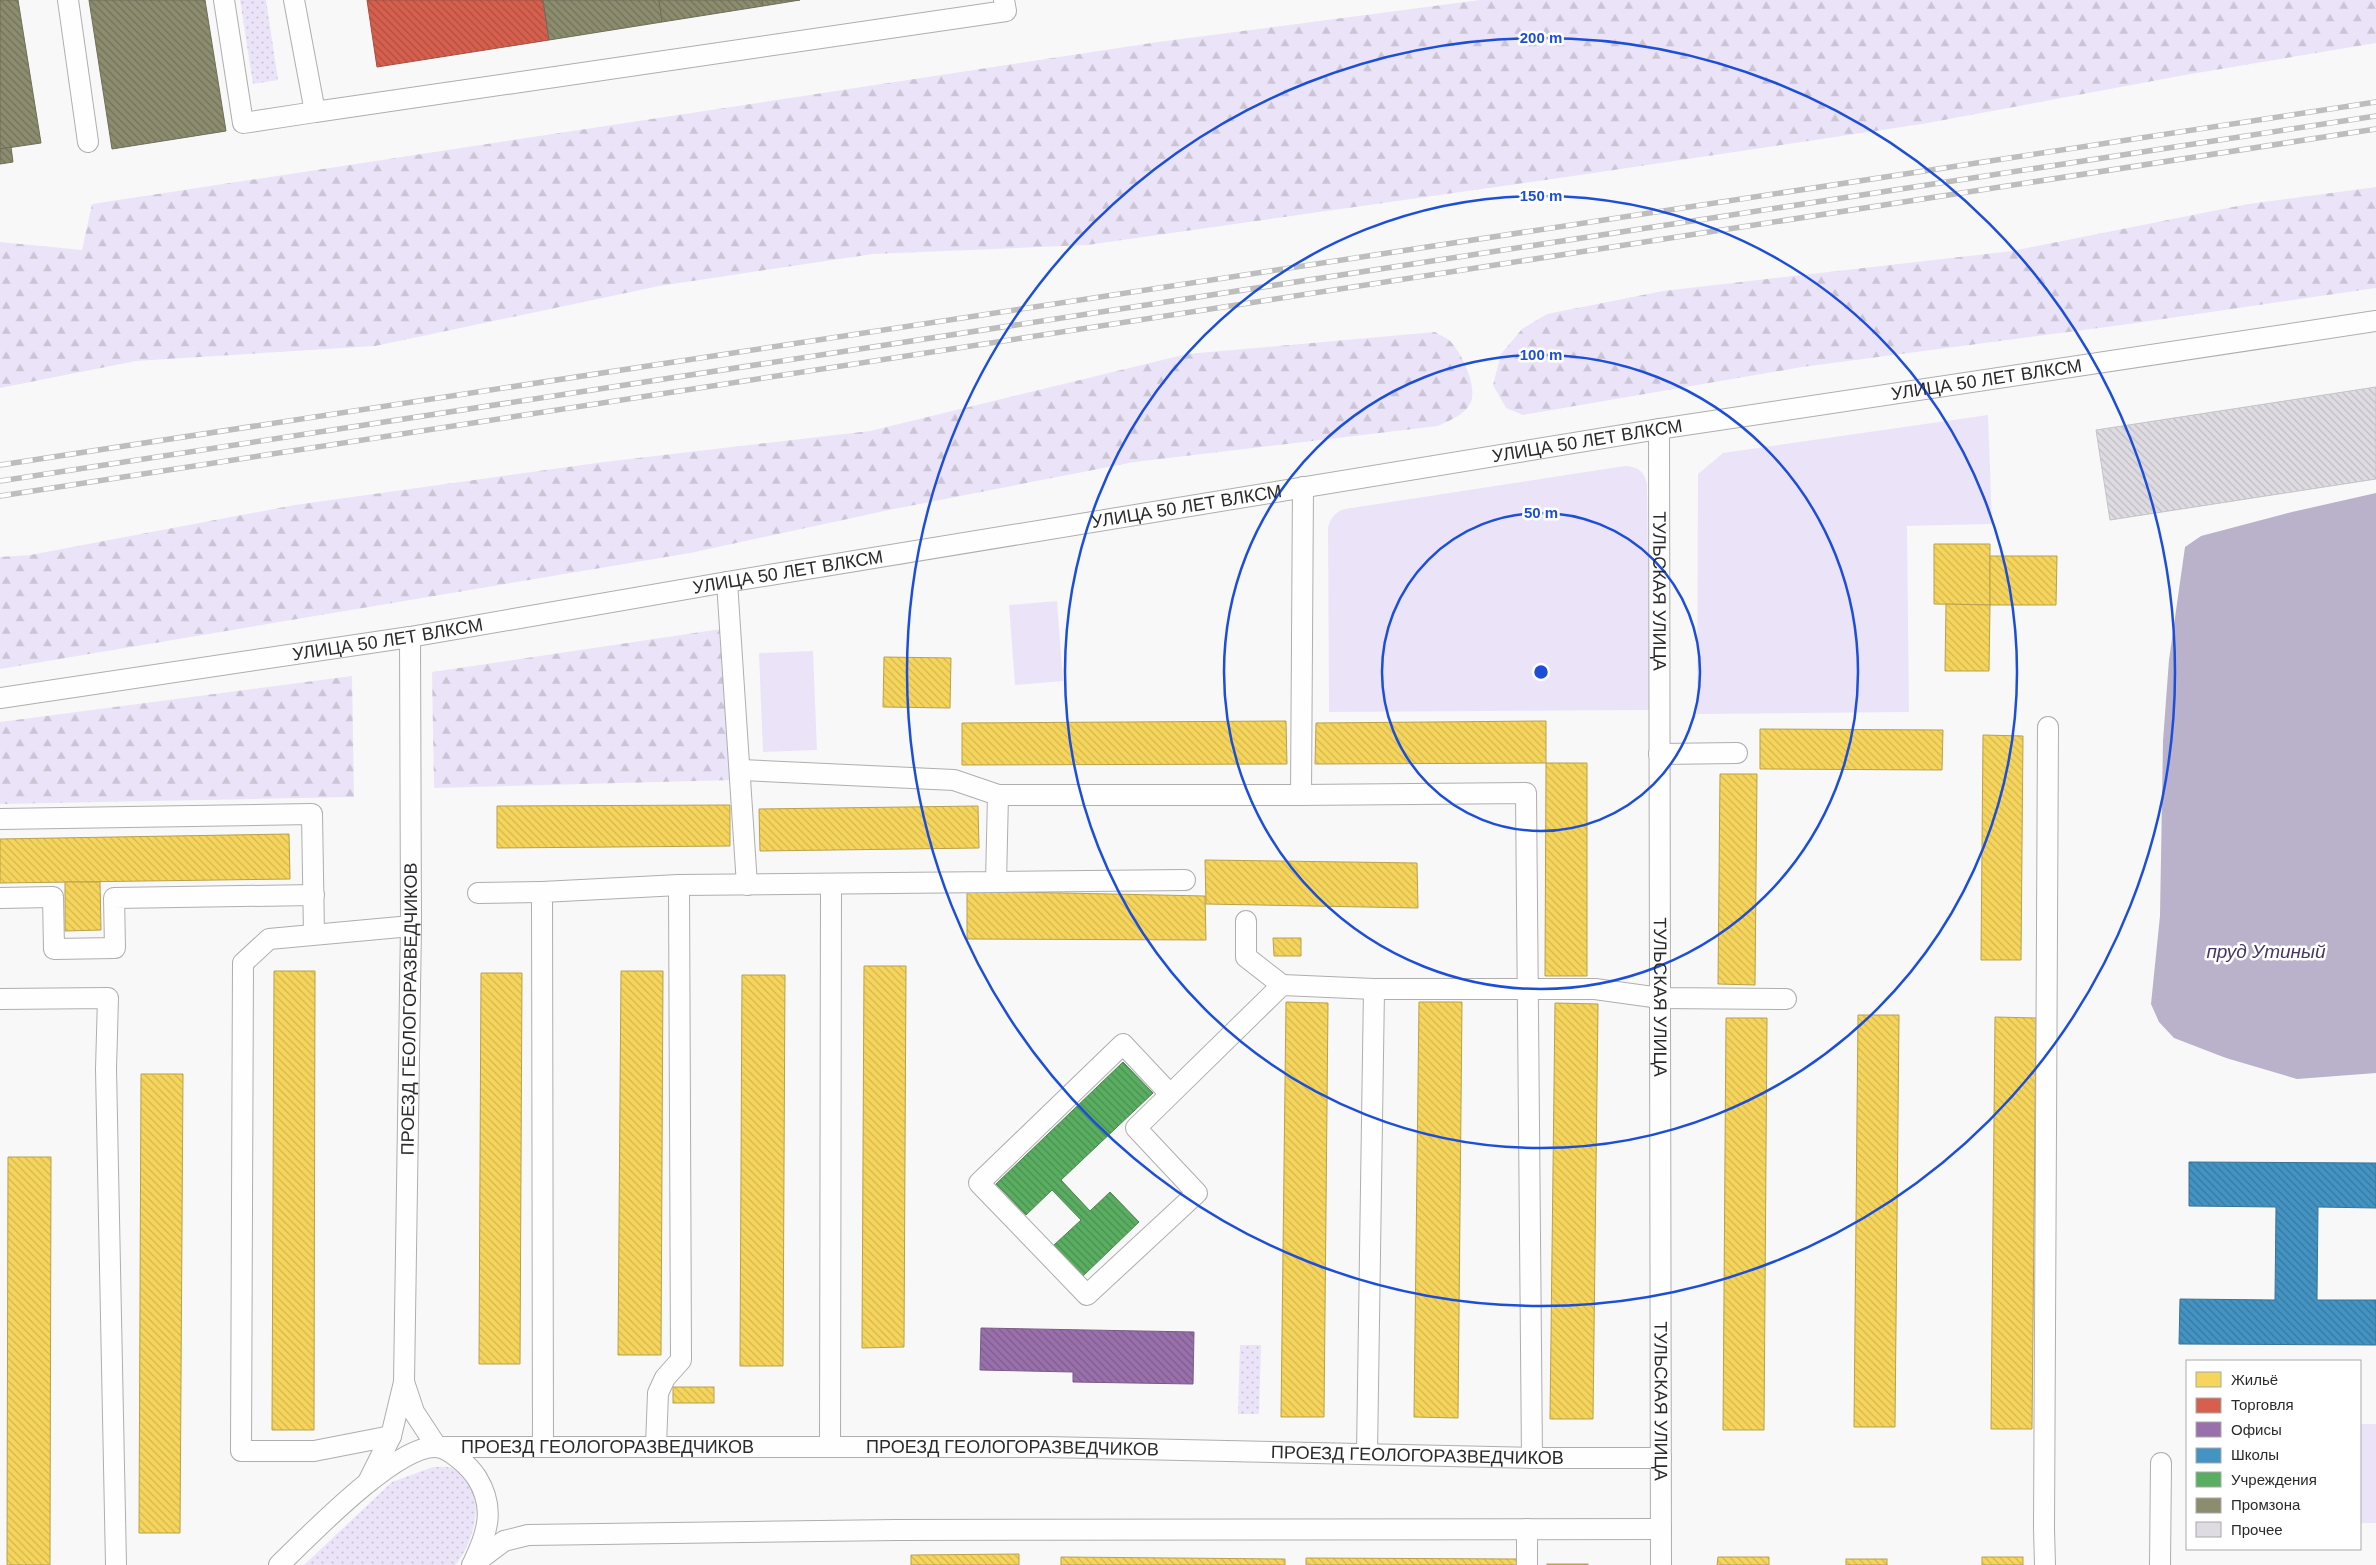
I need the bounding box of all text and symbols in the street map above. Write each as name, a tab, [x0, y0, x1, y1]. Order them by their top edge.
text: 200 m	[1520, 29, 1562, 46]
text: 150 m	[1520, 187, 1562, 204]
text: 100 m	[1520, 346, 1562, 363]
street label: УЛИЦА 50 ЛЕТ ВЛКСМ	[1890, 355, 2083, 404]
street label: УЛИЦА 50 ЛЕТ ВЛКСМ	[1491, 416, 1684, 466]
street label: УЛИЦА 50 ЛЕТ ВЛКСМ	[1090, 481, 1283, 532]
text: 50 m	[1524, 504, 1558, 521]
street label: ТУЛЬСКАЯ УЛИЦА	[1649, 511, 1669, 671]
street label: УЛИЦА 50 ЛЕТ ВЛКСМ	[691, 547, 885, 598]
street label: УЛИЦА 50 ЛЕТ ВЛКСМ	[291, 615, 484, 664]
centre of rings	[1532, 663, 1550, 681]
street label: ПРОЕЗД ГЕОЛОГОРАЗВЕДЧИКОВ	[397, 863, 421, 1156]
street label: ТУЛЬСКАЯ УЛИЦА	[1650, 917, 1670, 1077]
water label: пруд Утиный	[2206, 941, 2326, 962]
street label: ТУЛЬСКАЯ УЛИЦА	[1651, 1321, 1671, 1481]
legend	[2186, 1360, 2361, 1550]
text: Жильё	[2231, 1371, 2278, 1388]
text: Торговля	[2231, 1396, 2294, 1413]
text: Офисы	[2231, 1421, 2282, 1438]
street label: ПРОЕЗД ГЕОЛОГОРАЗВЕДЧИКОВ	[461, 1437, 754, 1457]
street label: ПРОЕЗД ГЕОЛОГОРАЗВЕДЧИКОВ	[866, 1437, 1159, 1460]
street label: ПРОЕЗД ГЕОЛОГОРАЗВЕДЧИКОВ	[1271, 1442, 1564, 1468]
text: Школы	[2231, 1446, 2279, 1463]
text: Учреждения	[2231, 1471, 2317, 1488]
text: Промзона	[2231, 1496, 2301, 1513]
text: Прочее	[2231, 1521, 2283, 1538]

